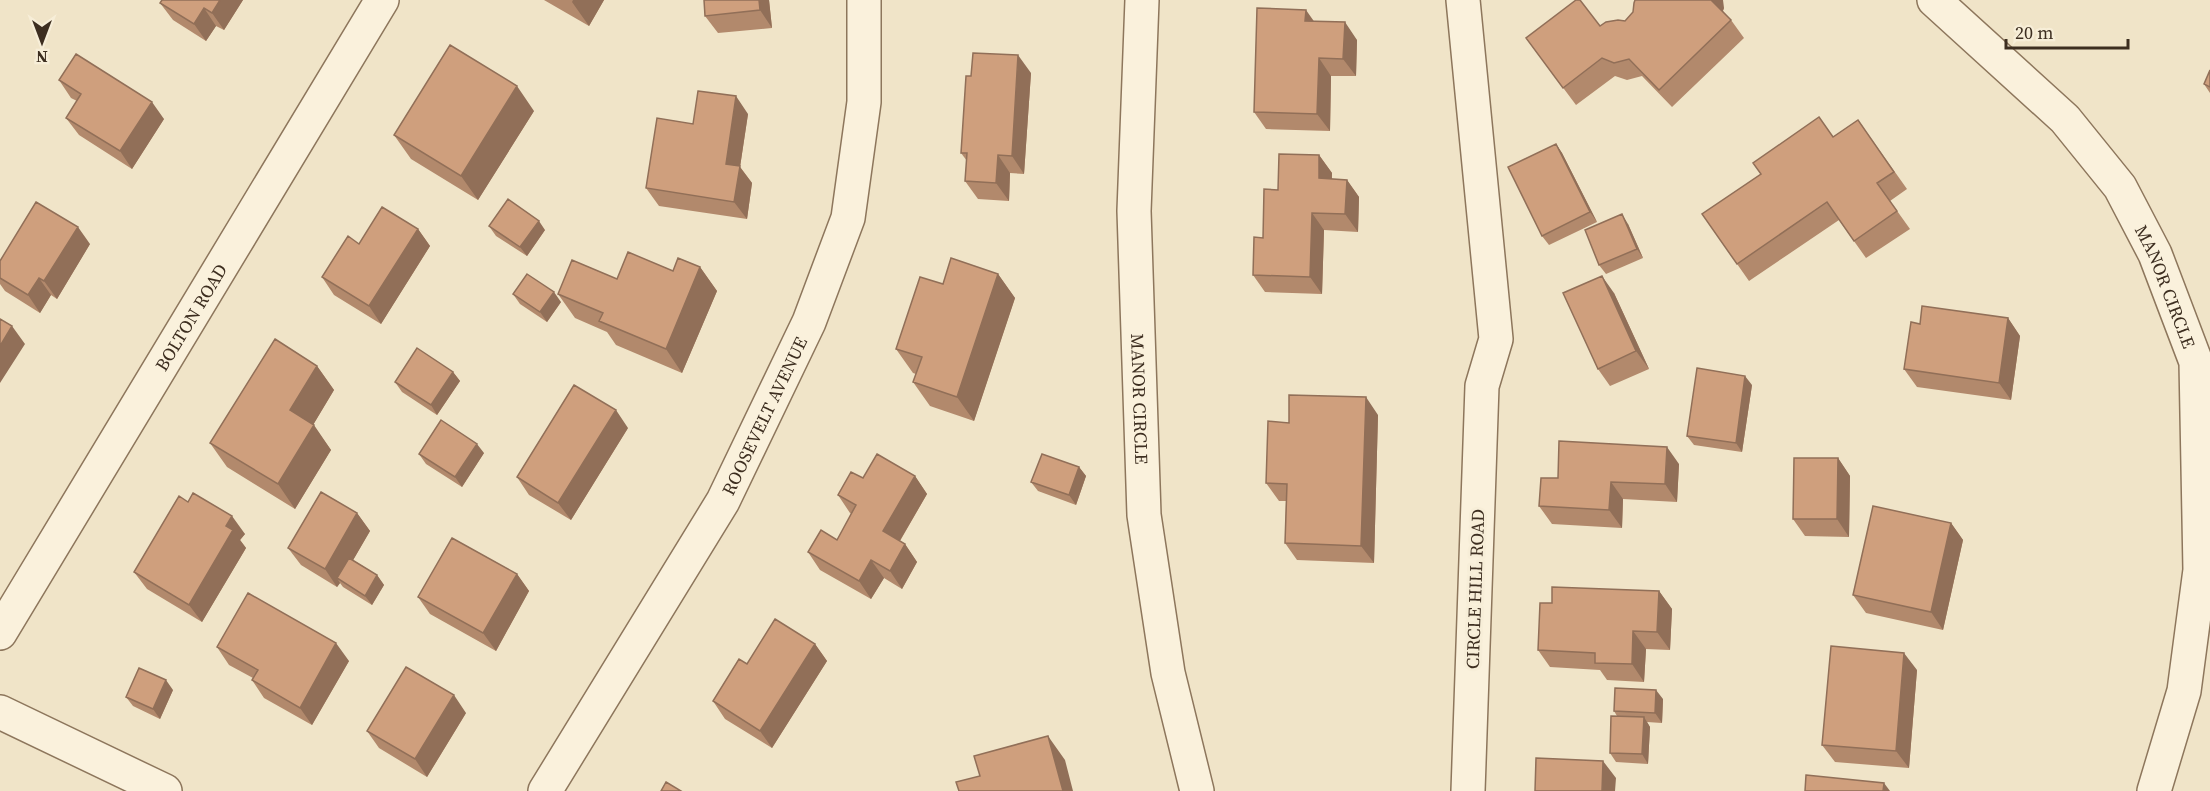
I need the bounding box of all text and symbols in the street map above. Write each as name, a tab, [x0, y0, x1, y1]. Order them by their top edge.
north arrow	[12, 12, 72, 72]
scale bar	[2006, 12, 2128, 50]
text: 20 m	[2015, 20, 2053, 45]
text: N	[36, 46, 48, 68]
street label: MANOR CIRCLE	[2129, 220, 2202, 352]
street label: BOLTON ROAD	[149, 259, 233, 375]
street label: ROOSEVELT AVENUE	[715, 332, 813, 499]
street label: MANOR CIRCLE	[1126, 333, 1155, 465]
street label: CIRCLE HILL ROAD	[1460, 508, 1490, 670]

